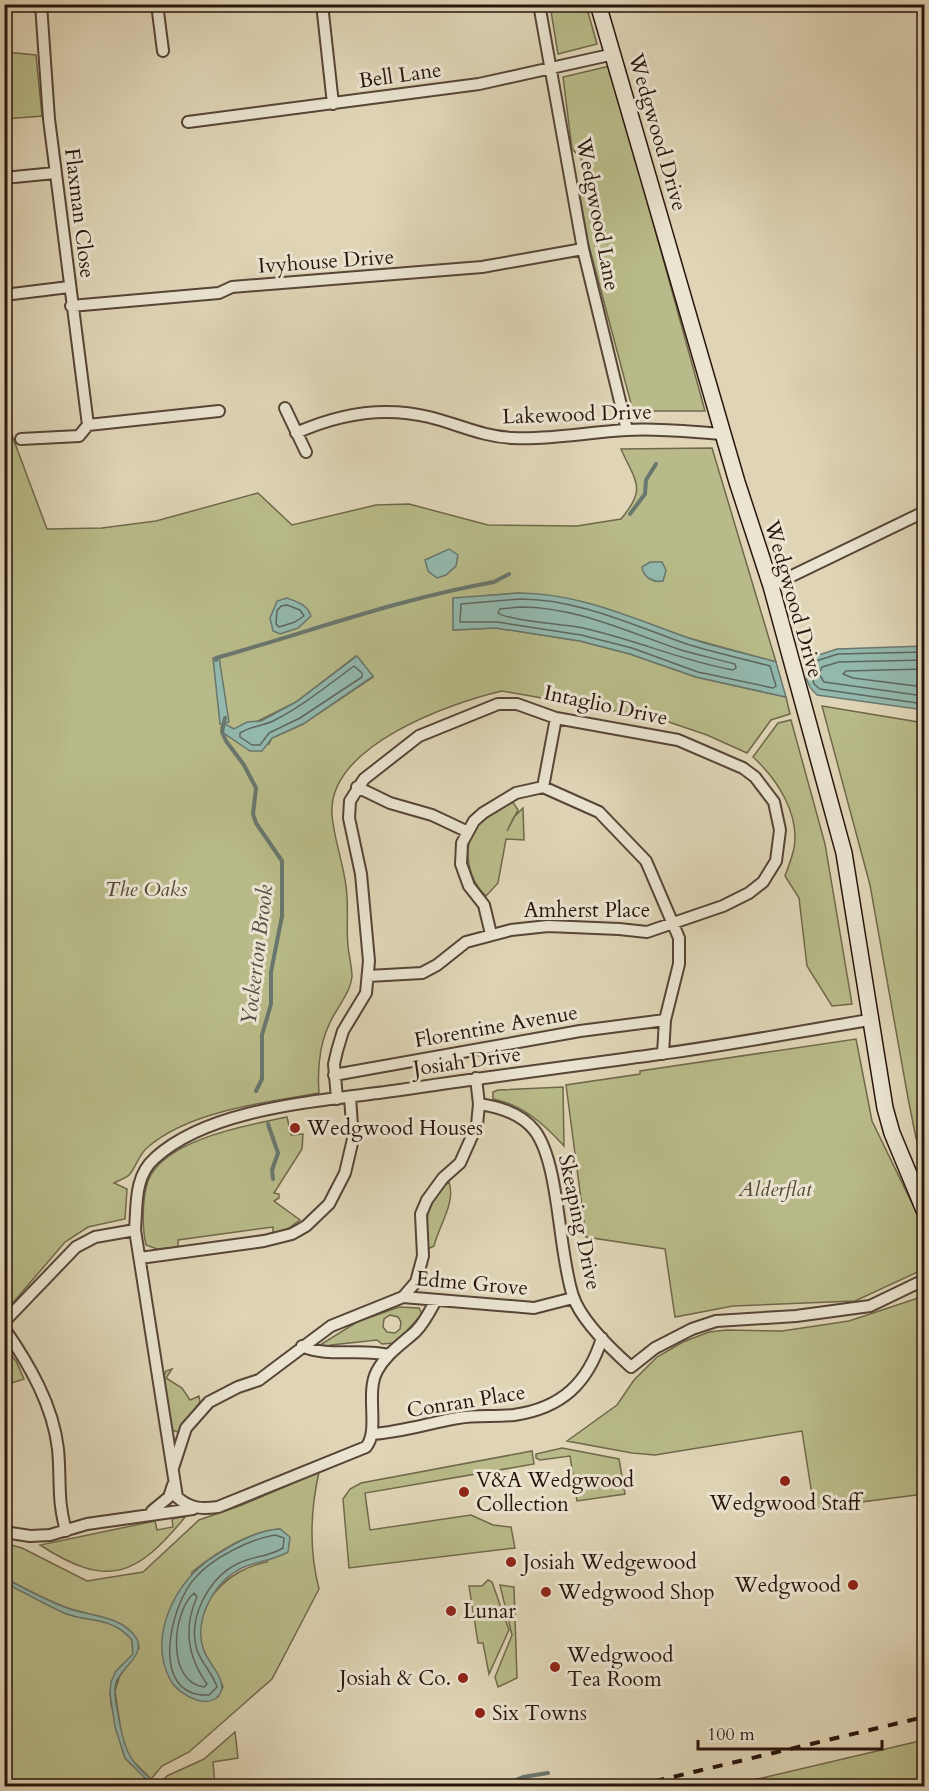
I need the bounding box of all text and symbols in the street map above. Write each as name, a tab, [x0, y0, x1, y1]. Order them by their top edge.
street label: Wedgwood Drive	[621, 49, 694, 214]
street label: Bell Lane	[357, 55, 443, 96]
street label: Wedgwood Lane	[568, 134, 627, 293]
street label: Flaxman Close	[57, 147, 102, 280]
street label: Ivyhouse Drive	[257, 242, 395, 281]
street label: Lakewood Drive	[502, 397, 652, 432]
street label: Wedgwood Drive	[757, 516, 830, 681]
street label: Intaglio Drive	[541, 678, 670, 733]
park label: The Oaks	[105, 875, 187, 904]
water label: Yockerton Brook	[233, 883, 281, 1027]
street label: Amherst Place	[524, 896, 650, 925]
street label: Florentine Avenue	[412, 998, 580, 1055]
street label: Josiah Drive	[408, 1040, 523, 1084]
place label: Wedgwood Houses	[306, 1114, 483, 1143]
marker: Wedgwood Houses	[288, 1121, 302, 1135]
street label: Skeaping Drive	[551, 1152, 608, 1292]
park label: Alderflat	[737, 1175, 813, 1204]
street label: Edme Grove	[414, 1264, 529, 1303]
street label: Conran Place	[405, 1378, 527, 1425]
place label: V&A Wedgwood Collection	[476, 1466, 634, 1519]
marker: Wedgwood Staff	[778, 1474, 792, 1488]
marker: V&A Wedgwood Collection	[457, 1485, 471, 1499]
place label: Wedgwood Staff	[709, 1489, 864, 1518]
place label: Josiah Wedgewood	[520, 1548, 697, 1577]
marker: Josiah Wedgewood	[504, 1555, 518, 1569]
place label: Wedgwood	[734, 1571, 841, 1600]
place label: Wedgwood Shop	[557, 1578, 715, 1607]
marker: Wedgwood	[846, 1578, 860, 1592]
marker: Wedgwood Shop	[539, 1585, 553, 1599]
place label: Lunar	[463, 1597, 516, 1626]
marker: Lunar	[444, 1604, 458, 1618]
place label: Wedgwood Tea Room	[566, 1641, 673, 1694]
marker: Wedgwood Tea Room	[548, 1660, 562, 1674]
place label: Josiah & Co.	[336, 1664, 451, 1693]
marker: Josiah & Co.	[456, 1671, 470, 1685]
place label: Six Towns	[492, 1699, 587, 1728]
marker: Six Towns	[473, 1706, 487, 1720]
scale bar	[698, 1713, 882, 1751]
text: 100 m	[707, 1722, 755, 1747]

